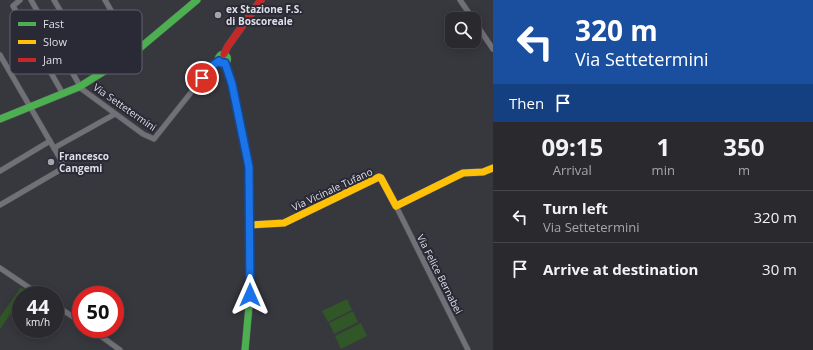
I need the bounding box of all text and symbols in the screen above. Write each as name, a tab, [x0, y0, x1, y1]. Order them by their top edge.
place label: ex Stazione F.S. di Boscoreale	[226, 2, 302, 28]
legend	[10, 10, 142, 74]
marker: ex Stazione F.S. di Boscoreale	[213, 10, 223, 20]
text: 320 m	[575, 11, 658, 49]
map controls	[445, 12, 481, 48]
button: search	[445, 12, 481, 48]
text: Fast	[43, 16, 64, 31]
icon: left	[509, 16, 561, 68]
text: Slow	[43, 34, 67, 49]
text: Via Settetermini	[575, 47, 709, 71]
text: Jam	[42, 52, 62, 67]
pin	[185, 61, 219, 95]
icon: arrive	[191, 67, 213, 89]
street label: Via Settetermini	[91, 80, 159, 134]
icon: arrive	[552, 92, 574, 114]
text: Then	[509, 93, 544, 113]
text: 09:15	[541, 130, 603, 163]
text: 1	[656, 130, 670, 163]
text: 350	[723, 130, 765, 163]
place label: Francesco Cangemi	[59, 149, 109, 175]
marker: Francesco Cangemi	[46, 157, 56, 167]
text: Arrival	[553, 161, 592, 179]
text: min	[652, 161, 675, 179]
text: m	[738, 161, 750, 179]
street label: Via Vicinale Tufano	[289, 164, 375, 214]
text: Turn left	[543, 198, 608, 218]
icon: left	[509, 206, 531, 228]
text: 320 m	[753, 207, 797, 227]
text: Via Settetermini	[543, 218, 639, 236]
street label: Via Felice Bernabei	[414, 232, 466, 316]
icon: arrive	[509, 258, 531, 280]
text: Arrive at destination	[543, 259, 698, 279]
text: 30 m	[762, 259, 797, 279]
position arrow	[229, 274, 271, 316]
speed limit sign: 50	[72, 286, 124, 338]
text: 44	[27, 293, 49, 320]
text: km/h	[26, 315, 50, 329]

